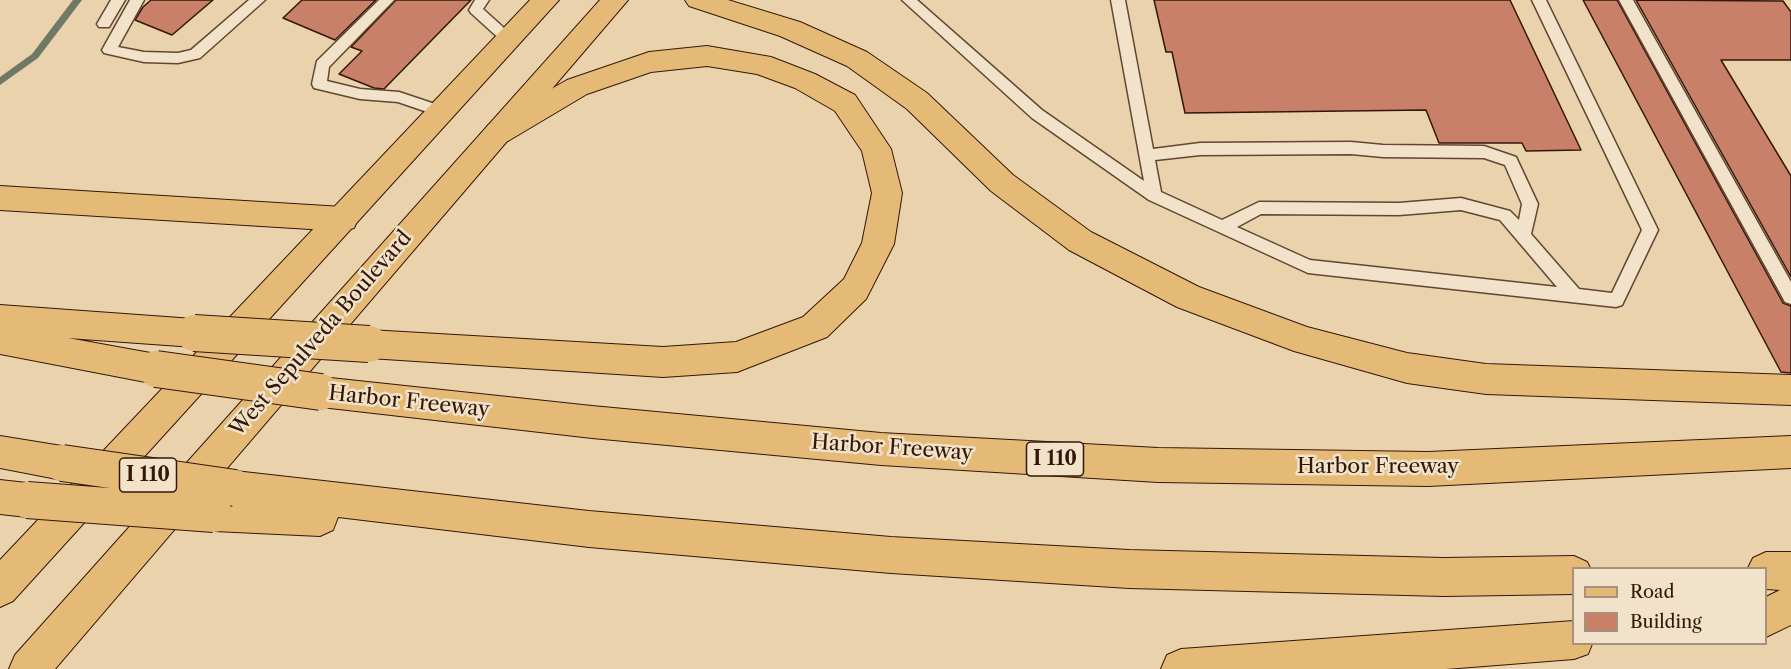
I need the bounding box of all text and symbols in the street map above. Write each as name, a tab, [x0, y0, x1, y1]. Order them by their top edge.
street label: West Sepulveda Boulevard	[225, 226, 417, 442]
street label: Harbor Freeway	[327, 381, 491, 423]
street label: Harbor Freeway	[810, 430, 974, 466]
road number: I 110	[1026, 442, 1084, 476]
street label: Harbor Freeway	[1297, 454, 1459, 480]
road number: I 110	[120, 458, 176, 492]
legend	[1572, 567, 1767, 645]
text: Road	[1630, 581, 1675, 603]
text: Building	[1630, 611, 1702, 633]

